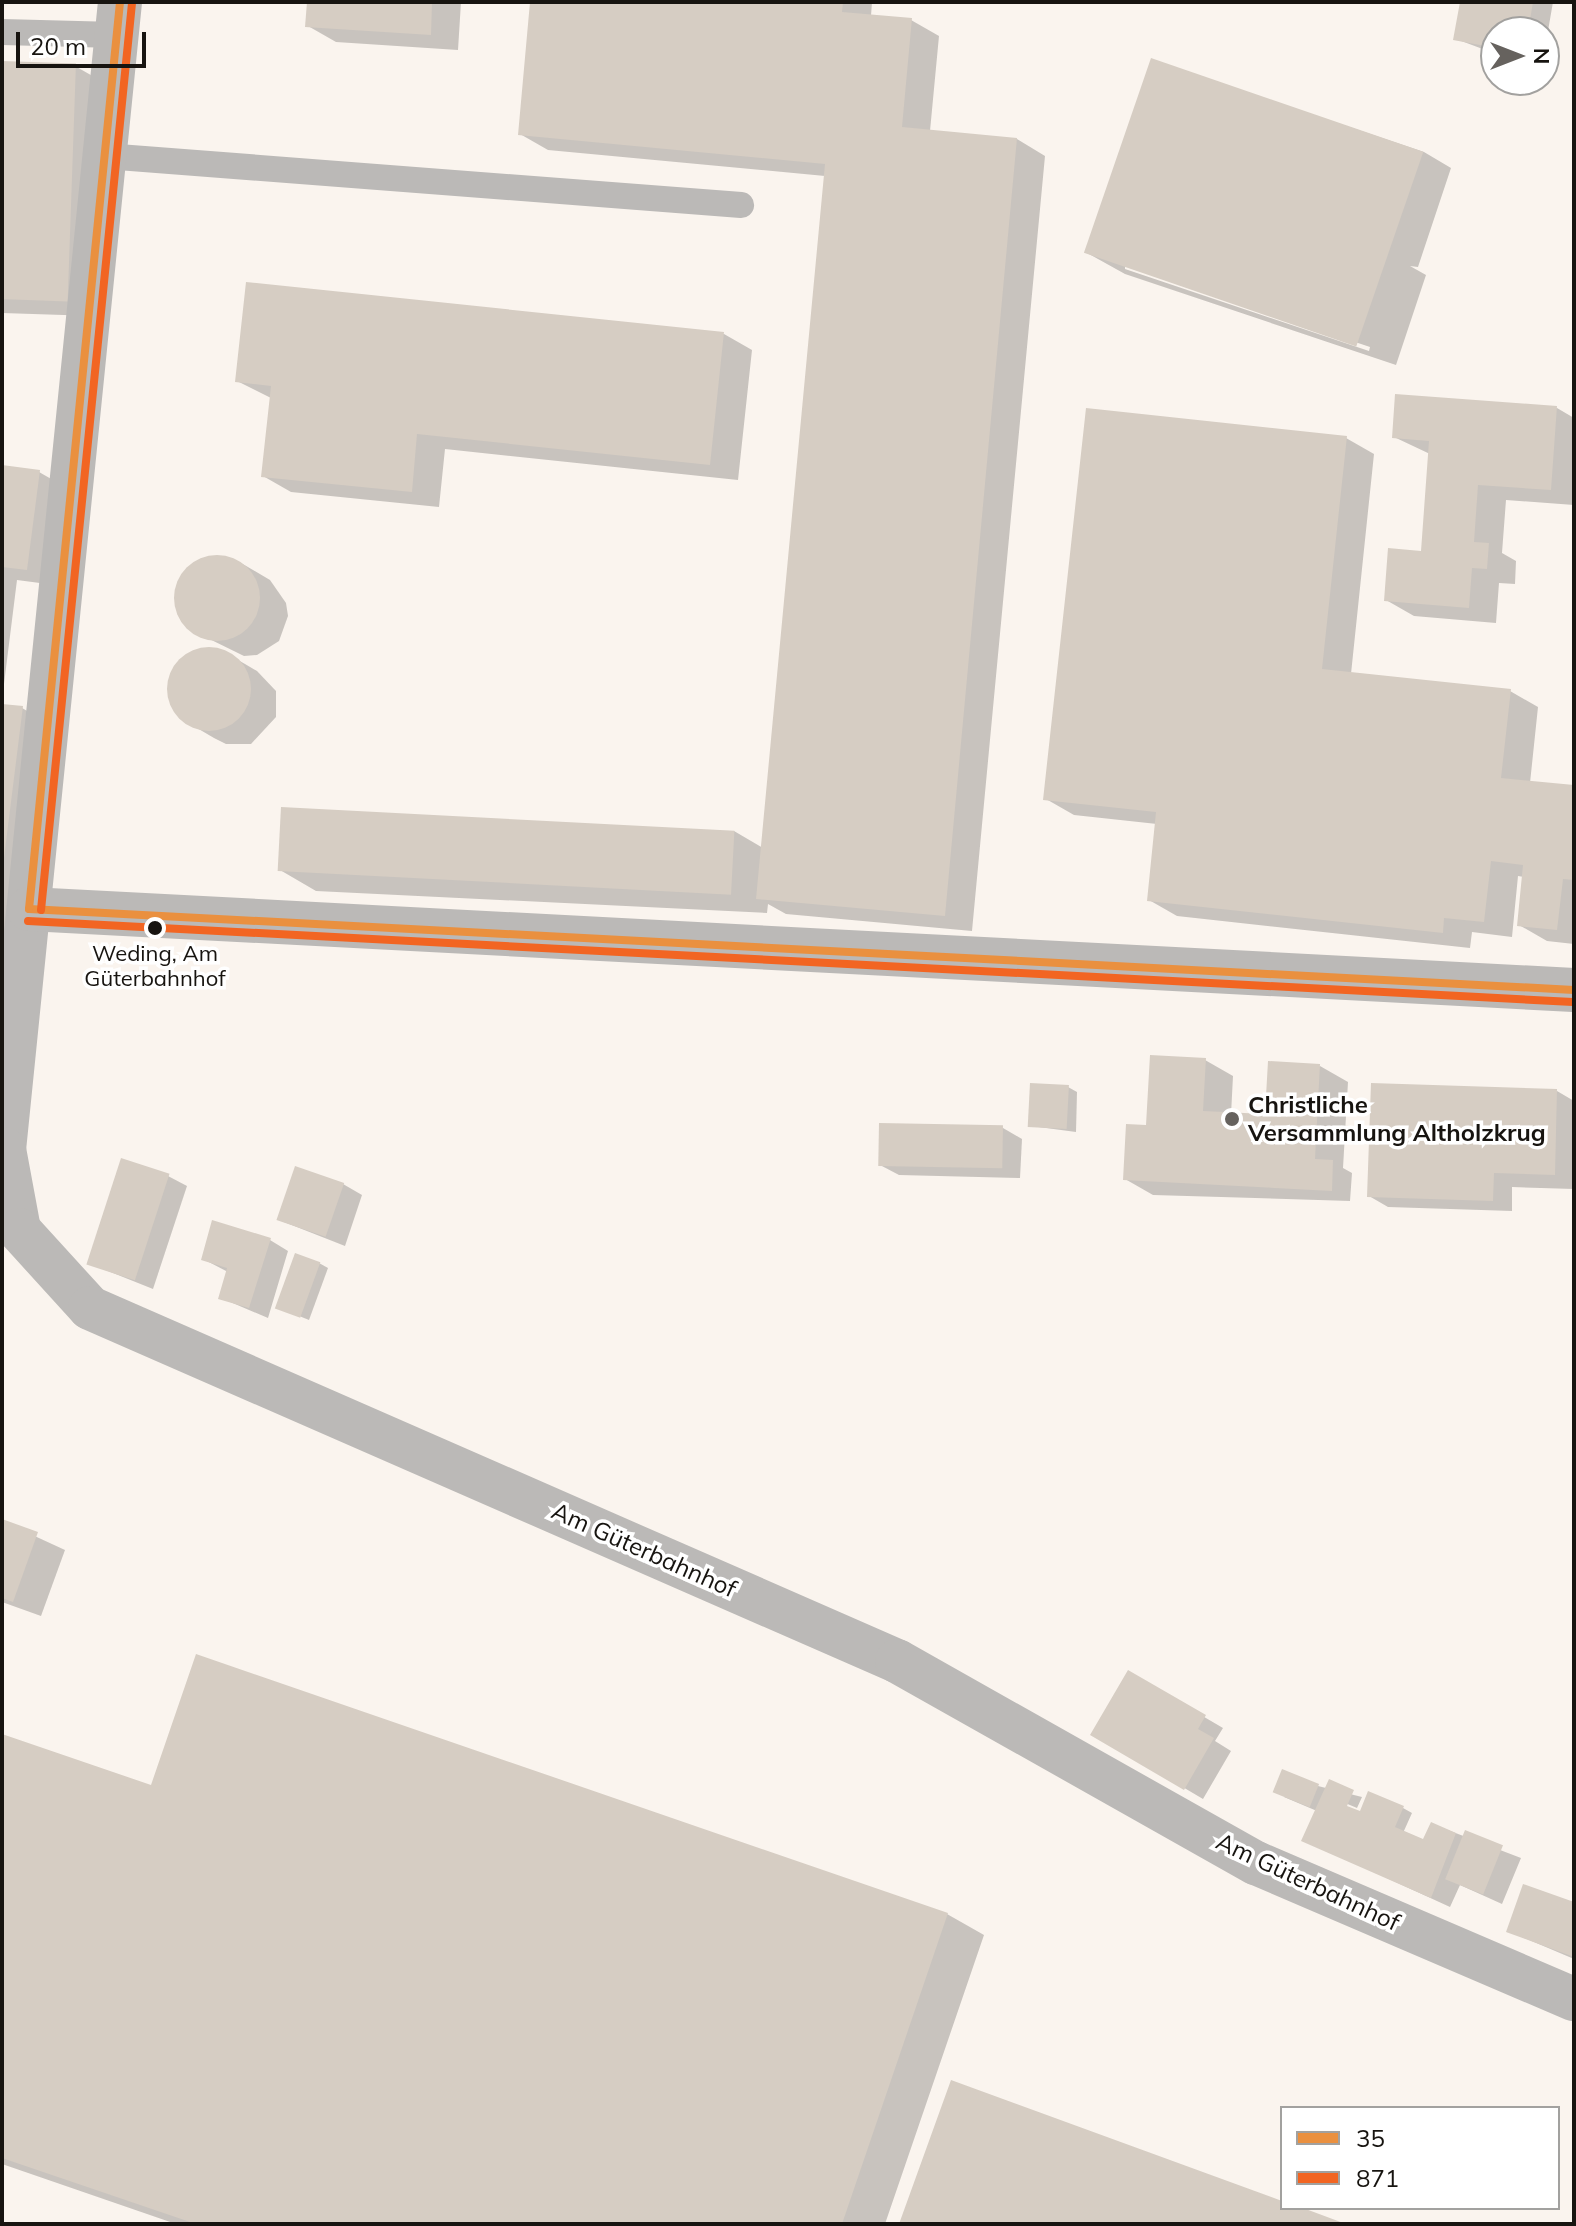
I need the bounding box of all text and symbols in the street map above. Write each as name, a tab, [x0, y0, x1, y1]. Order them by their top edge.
scale bar	[20, 16, 150, 66]
north arrow	[1480, 16, 1560, 96]
text: 20 m	[30, 31, 86, 61]
text: N	[1528, 48, 1556, 64]
marker: Weding, Am Güterbahnhof	[147, 920, 163, 936]
place label: Weding, Am Güterbahnhof	[84, 940, 226, 992]
place label: Christliche Versammlung Altholzkrug	[1248, 1091, 1546, 1147]
marker: Christliche Versammlung Altholzkrug	[1223, 1110, 1241, 1128]
street label: Am Güterbahnhof	[547, 1496, 741, 1604]
street label: Am Güterbahnhof	[1212, 1827, 1404, 1937]
legend	[1280, 2106, 1560, 2210]
text: 35	[1356, 2123, 1385, 2153]
text: 871	[1356, 2163, 1399, 2193]

